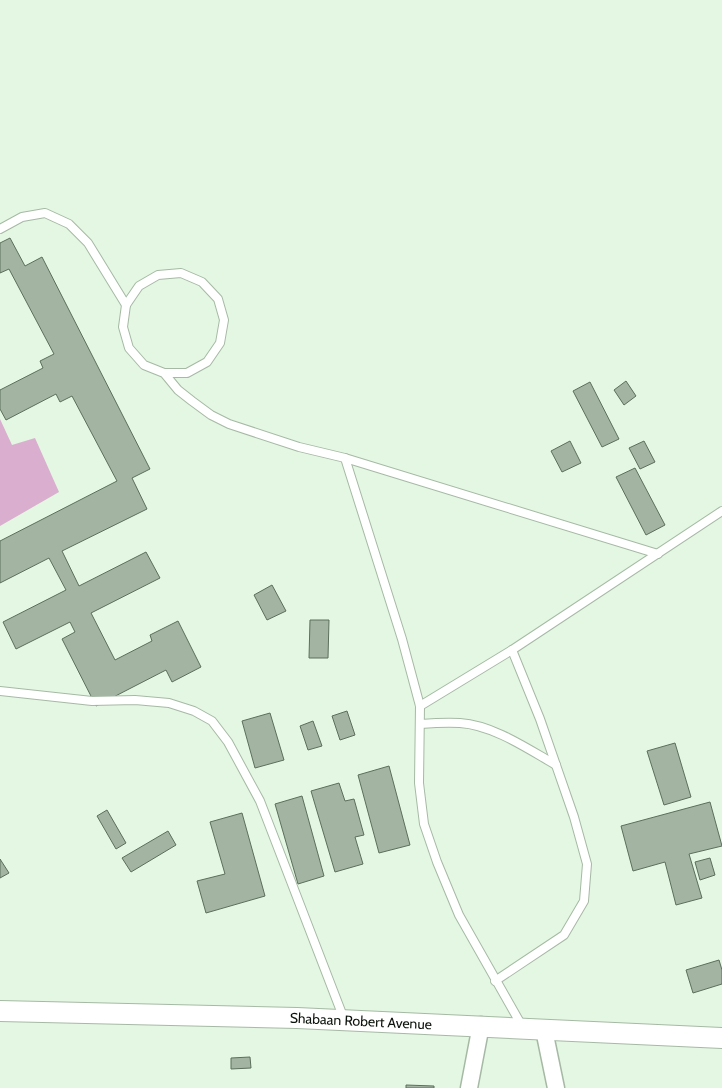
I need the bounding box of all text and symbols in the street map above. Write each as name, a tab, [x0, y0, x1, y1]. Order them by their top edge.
street label: Shabaan Robert Avenue	[290, 1009, 432, 1033]

